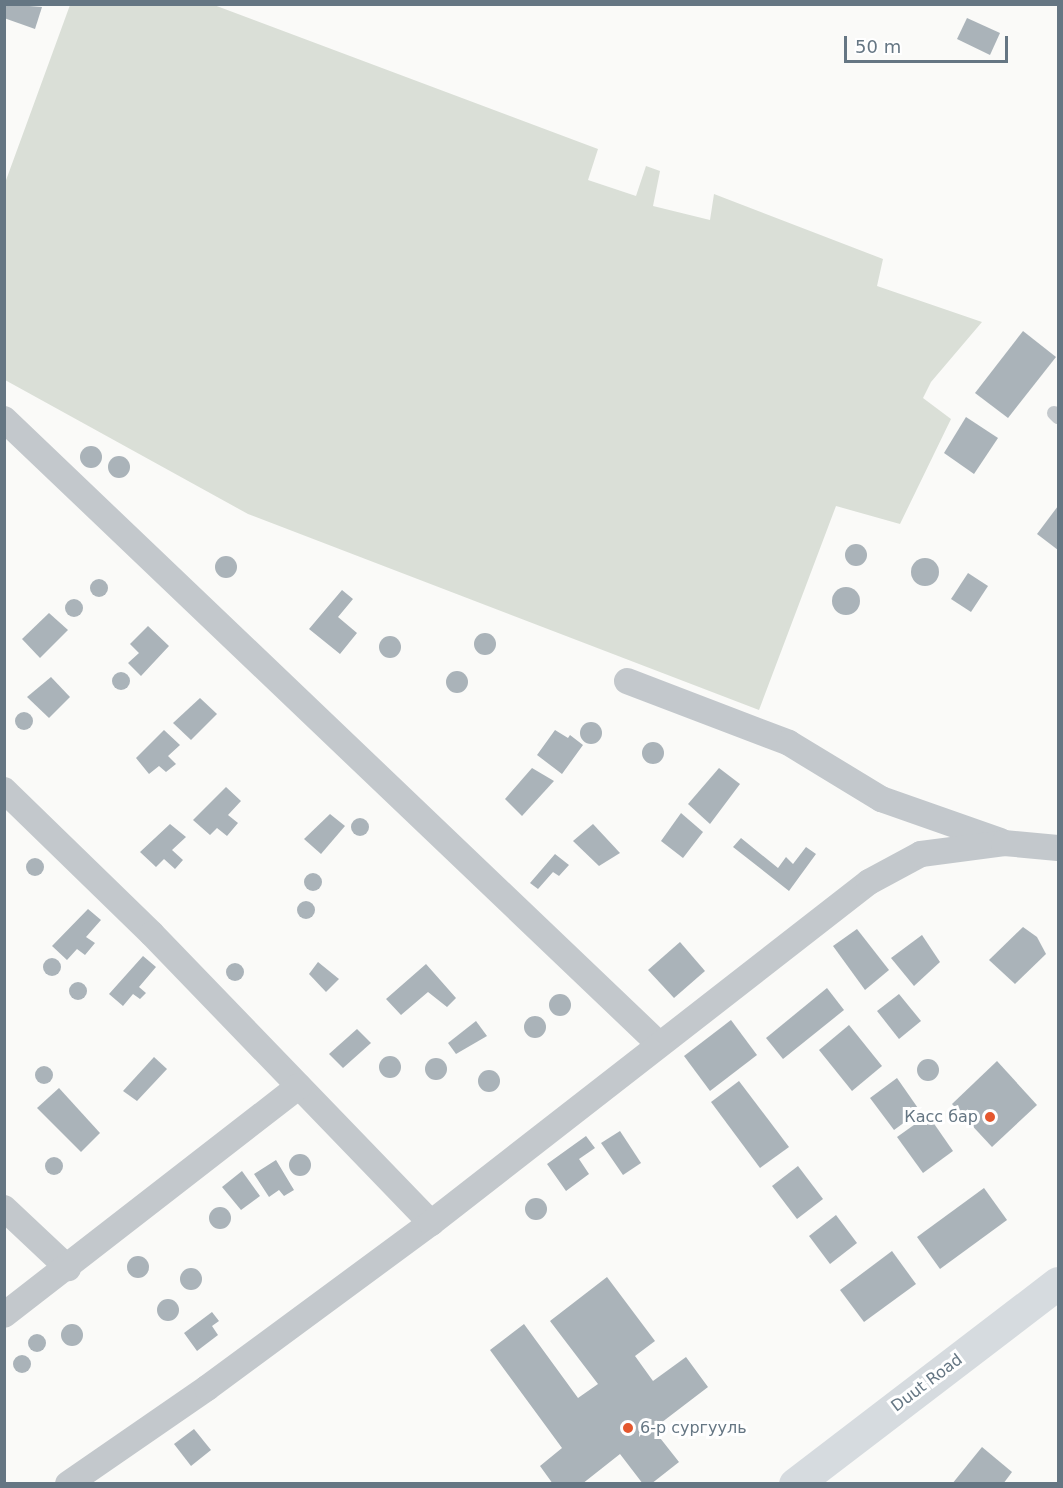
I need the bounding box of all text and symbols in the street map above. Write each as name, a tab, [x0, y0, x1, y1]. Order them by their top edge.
scale bar	[847, 24, 1010, 62]
text: 50 m	[855, 36, 901, 57]
place label: Касс бар	[904, 1107, 978, 1127]
marker: Касс бар	[983, 1110, 997, 1124]
street label: Duut Road	[888, 1350, 966, 1416]
place label: 6-р сургууль	[640, 1418, 747, 1438]
marker: 6-р сургууль	[621, 1421, 635, 1435]

